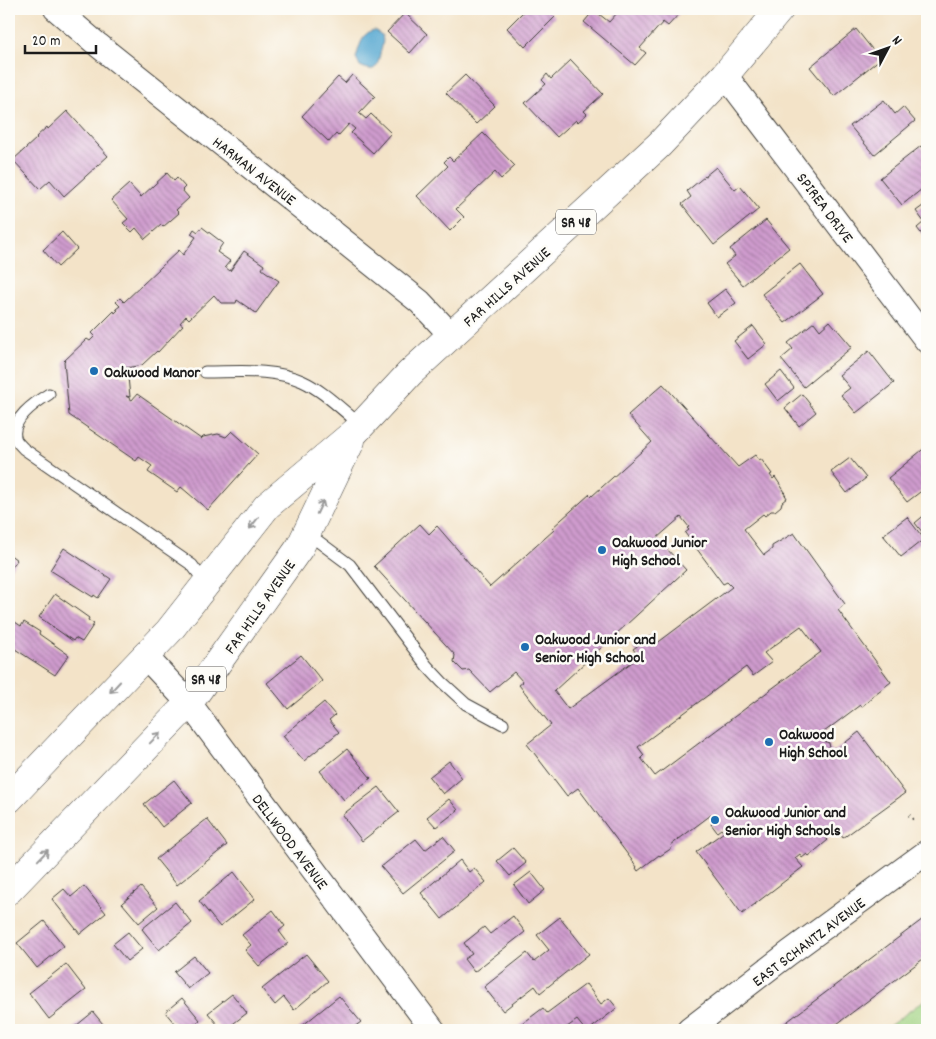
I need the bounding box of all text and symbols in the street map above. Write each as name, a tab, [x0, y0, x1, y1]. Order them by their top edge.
scale bar	[25, 22, 96, 54]
north arrow	[864, 22, 914, 72]
text: 20 m	[32, 31, 60, 53]
text: N	[886, 32, 906, 50]
street label: HARMAN AVENUE	[207, 132, 301, 213]
street label: SPIREA DRIVE	[790, 169, 859, 249]
road number: SR 48	[556, 210, 596, 234]
street label: FAR HILLS AVENUE	[459, 242, 557, 333]
place label: Oakwood Manor	[104, 362, 201, 385]
marker: Oakwood Manor	[88, 365, 100, 377]
one-way arrow	[315, 500, 325, 515]
one-way arrow	[248, 516, 259, 529]
place label: Oakwood Junior High School	[612, 532, 708, 573]
marker: Oakwood Junior High School	[596, 544, 608, 556]
street label: FAR HILLS AVENUE	[220, 555, 303, 659]
place label: Oakwood Junior and Senior High School	[535, 629, 656, 670]
marker: Oakwood Junior and Senior High School	[519, 641, 531, 653]
road number: SR 48	[186, 666, 226, 692]
one-way arrow	[109, 681, 121, 694]
place label: Oakwood High School	[779, 724, 847, 765]
one-way arrow	[149, 732, 161, 745]
marker: Oakwood High School	[763, 736, 775, 748]
street label: DELLWOOD AVENUE	[245, 790, 333, 896]
place label: Oakwood Junior and Senior High Schools	[725, 802, 846, 843]
marker: Oakwood Junior and Senior High Schools	[709, 814, 721, 826]
one-way arrow	[37, 849, 49, 862]
street label: EAST SCHANTZ AVENUE	[748, 892, 872, 993]

